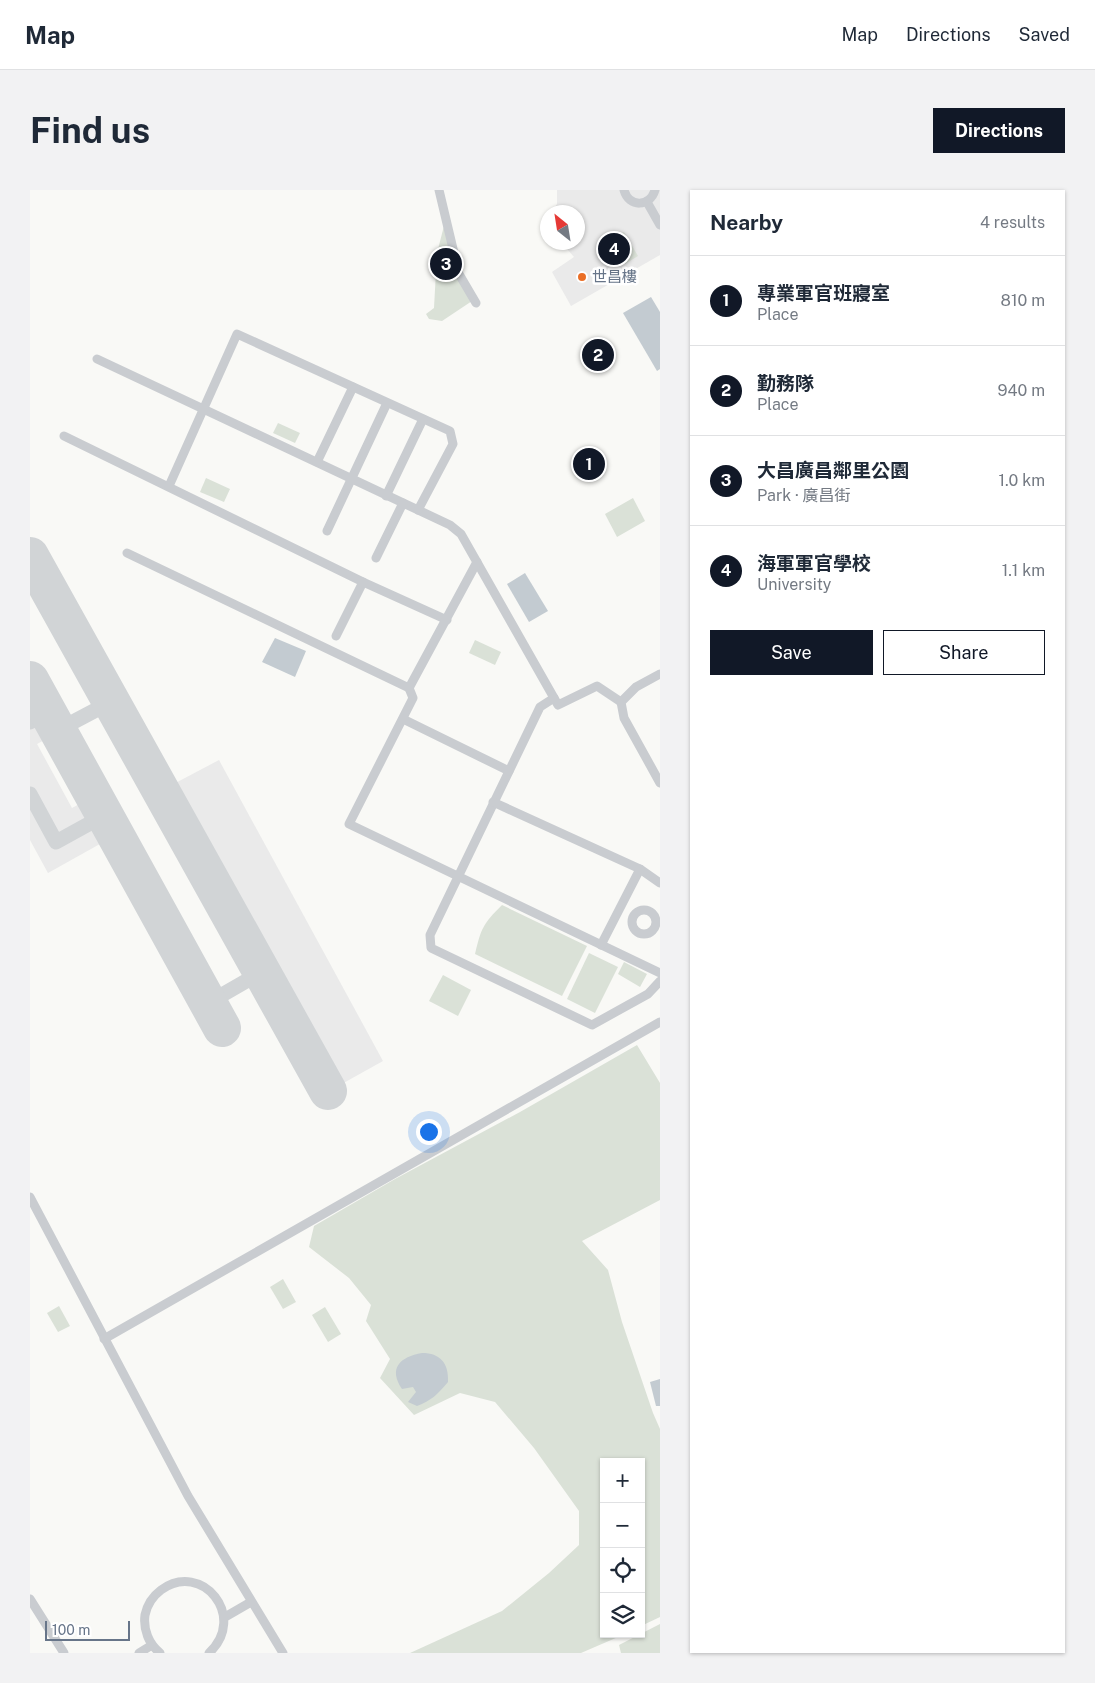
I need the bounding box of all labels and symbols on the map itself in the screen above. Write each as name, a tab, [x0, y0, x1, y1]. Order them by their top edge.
north arrow	[540, 205, 585, 250]
pin: 4	[598, 230, 630, 268]
pin: 3	[430, 245, 462, 283]
place label: 世昌樓	[592, 268, 637, 285]
marker: 世昌樓	[576, 271, 588, 283]
pin: 2	[582, 336, 614, 374]
pin: 1	[573, 445, 605, 483]
your location	[416, 1119, 442, 1145]
scale bar	[45, 1618, 130, 1641]

